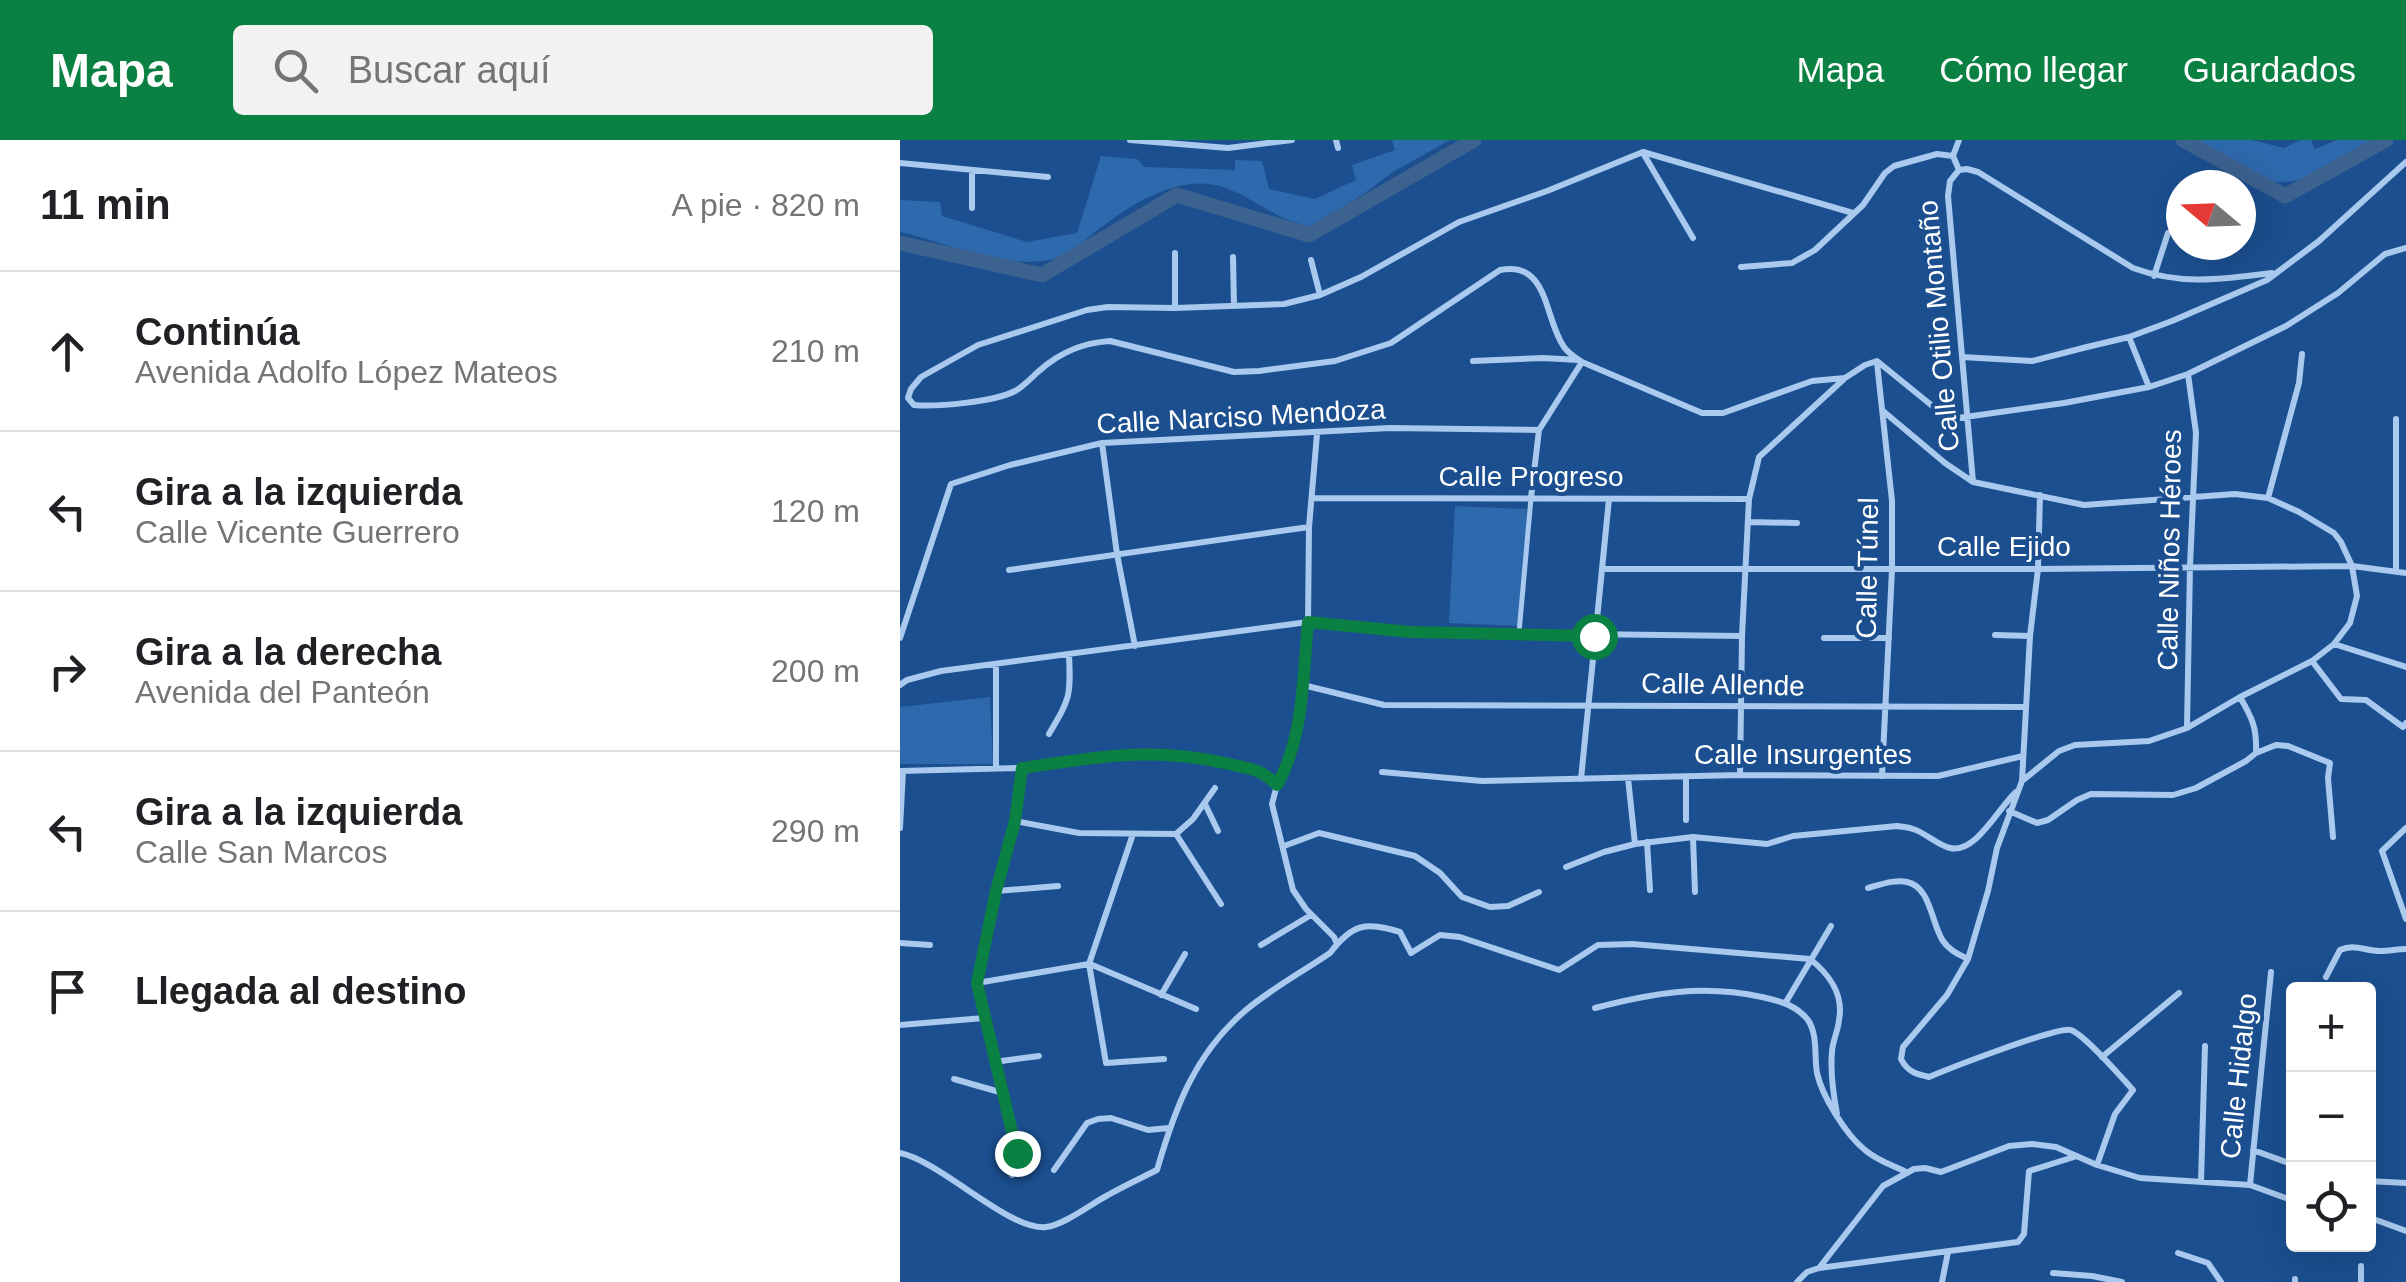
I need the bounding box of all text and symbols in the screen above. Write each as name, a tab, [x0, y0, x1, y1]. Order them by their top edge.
search box	[233, 25, 933, 115]
icon: search	[268, 43, 323, 98]
text: Mapa	[50, 44, 173, 97]
text: Buscar aquí	[348, 49, 551, 91]
text: Mapa	[1797, 50, 1884, 89]
text: Cómo llegar	[1939, 50, 2128, 89]
text: Guardados	[2183, 50, 2356, 89]
north arrow	[2166, 170, 2256, 260]
text: 11 min	[40, 181, 171, 228]
text: A pie · 820 m	[671, 187, 860, 223]
street label: Calle Otilio Montaño	[1912, 199, 1965, 453]
text: Continúa	[135, 311, 300, 353]
icon: ahead	[40, 324, 95, 379]
text: 210 m	[771, 333, 860, 369]
text: Avenida Adolfo López Mateos	[135, 354, 558, 390]
street label: Calle Narciso Mendoza	[1096, 393, 1387, 440]
street label: Calle Niños Héroes	[2152, 429, 2187, 671]
street label: Calle Progreso	[1438, 461, 1624, 492]
text: Gira a la izquierda	[135, 471, 462, 513]
icon: left	[40, 484, 95, 539]
text: 120 m	[771, 493, 860, 529]
street label: Calle Túnel	[1851, 497, 1884, 639]
text: Calle Vicente Guerrero	[135, 514, 460, 550]
street label: Calle Ejido	[1937, 531, 2071, 562]
route start	[1572, 614, 1618, 660]
text: Gira a la derecha	[135, 631, 441, 673]
icon: right	[40, 644, 95, 699]
text: 200 m	[771, 653, 860, 689]
street label: Calle Allende	[1641, 668, 1805, 701]
text: Avenida del Panteón	[135, 674, 430, 710]
street label: Calle Insurgentes	[1694, 739, 1912, 770]
text: Gira a la izquierda	[135, 791, 462, 833]
icon: left	[40, 804, 95, 859]
text: 290 m	[771, 813, 860, 849]
text: Calle San Marcos	[135, 834, 388, 870]
icon: arrive	[40, 964, 95, 1019]
text: Llegada al destino	[135, 970, 467, 1012]
map controls	[2286, 982, 2376, 1252]
button: +	[2286, 982, 2376, 1072]
street label: Calle Hidalgo	[2214, 992, 2263, 1160]
button: −	[2286, 1072, 2376, 1162]
route end	[995, 1131, 1041, 1177]
button: locate	[2286, 1162, 2376, 1252]

